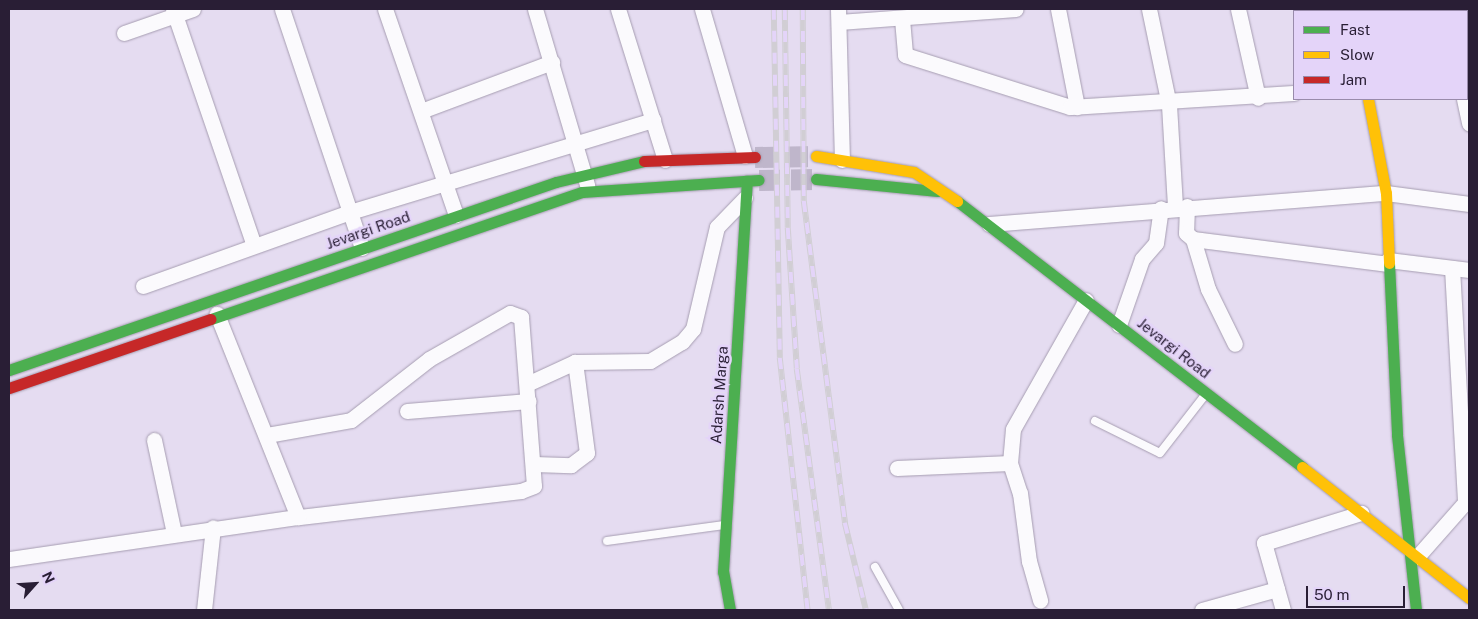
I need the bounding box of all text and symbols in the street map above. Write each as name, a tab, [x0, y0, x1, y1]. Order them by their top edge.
legend	[1293, 10, 1468, 100]
text: Fast	[1340, 21, 1370, 38]
text: Slow	[1340, 46, 1374, 63]
text: Jam	[1340, 71, 1367, 88]
street label: Jevargi Road	[324, 207, 412, 253]
street label: Jevargi Road	[1134, 314, 1214, 382]
street label: Adarsh Marga	[707, 346, 731, 444]
north arrow	[10, 559, 60, 609]
text: N	[39, 569, 58, 586]
scale bar	[1308, 576, 1407, 608]
text: 50 m	[1314, 586, 1349, 603]

